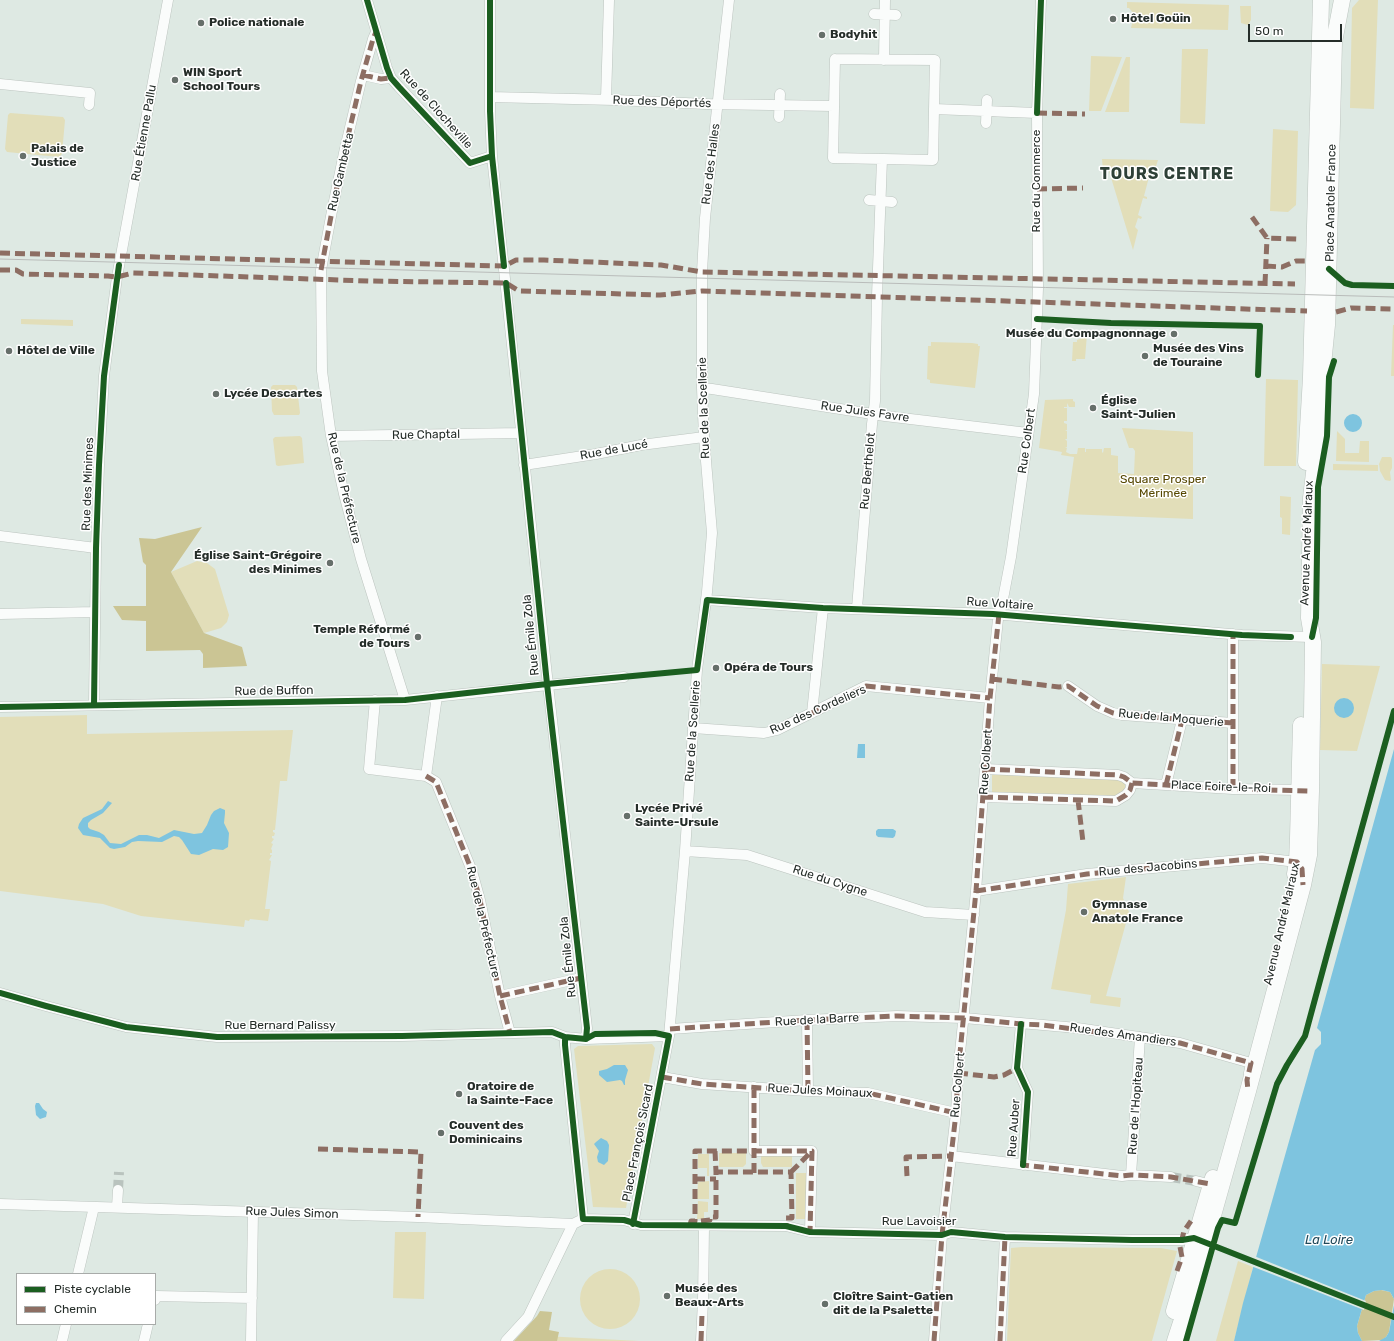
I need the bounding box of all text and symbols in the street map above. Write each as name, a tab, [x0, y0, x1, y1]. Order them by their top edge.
place label: Hôtel Goüin	[1121, 12, 1191, 26]
marker: Hôtel Goüin	[1108, 14, 1118, 24]
place label: Police nationale	[209, 16, 304, 30]
scale bar	[1250, 16, 1344, 42]
marker: Police nationale	[196, 18, 206, 28]
text: 50 m	[1255, 24, 1283, 38]
place label: Bodyhit	[830, 28, 877, 42]
marker: Bodyhit	[817, 30, 827, 40]
place label: WIN Sport School Tours	[183, 66, 260, 94]
street label: Rue de Clocheville	[397, 66, 475, 152]
marker: WIN Sport School Tours	[170, 75, 180, 85]
street label: Rue Étienne Pallu	[128, 84, 160, 182]
street label: Rue des Déportés	[612, 93, 712, 111]
street label: Rue des Halles	[699, 123, 723, 205]
street label: Rue du Commerce	[1030, 130, 1044, 232]
street label: Rue Gambetta	[325, 131, 357, 213]
place label: Palais de Justice	[31, 142, 84, 170]
street label: Place Anatole France	[1323, 144, 1339, 262]
marker: Palais de Justice	[18, 151, 28, 161]
district label: TOURS CENTRE	[1100, 164, 1234, 184]
place label: Musée du Compagnonnage	[1006, 327, 1166, 341]
marker: Musée du Compagnonnage	[1169, 329, 1179, 339]
place label: Musée des Vins de Touraine	[1153, 342, 1244, 370]
place label: Hôtel de Ville	[17, 344, 95, 358]
marker: Hôtel de Ville	[4, 346, 14, 356]
marker: Musée des Vins de Touraine	[1140, 351, 1150, 361]
street label: Rue de la Scellerie	[695, 357, 713, 459]
place label: Lycée Descartes	[224, 387, 322, 401]
marker: Lycée Descartes	[211, 389, 221, 399]
place label: Église Saint-Julien	[1101, 394, 1176, 422]
street label: Rue Jules Favre	[820, 399, 910, 425]
marker: Église Saint-Julien	[1088, 403, 1098, 413]
street label: Rue Colbert	[1015, 407, 1039, 475]
street label: Rue Chaptal	[392, 427, 460, 443]
street label: Rue de la Préfecture	[324, 431, 364, 545]
street label: Rue Berthelot	[857, 432, 879, 510]
street label: Rue des Minimes	[79, 437, 97, 531]
street label: Rue de Lucé	[579, 437, 649, 463]
park label: Square Prosper Mérimée	[1120, 473, 1206, 501]
street label: Avenue André Malraux	[1298, 480, 1316, 606]
place label: Église Saint-Grégoire des Minimes	[194, 549, 322, 577]
marker: Église Saint-Grégoire des Minimes	[325, 558, 335, 568]
street label: Rue Émile Zola	[520, 594, 542, 676]
street label: Rue Voltaire	[966, 594, 1034, 614]
place label: Temple Réformé de Tours	[313, 623, 410, 651]
marker: Temple Réformé de Tours	[413, 632, 423, 642]
place label: Opéra de Tours	[724, 661, 813, 675]
marker: Opéra de Tours	[711, 663, 721, 673]
street label: Rue de la Scellerie	[682, 680, 704, 782]
street label: Rue des Cordeliers	[768, 682, 868, 738]
street label: Rue de Buffon	[234, 683, 314, 699]
street label: Rue de la Moquerie	[1118, 706, 1224, 730]
street label: Rue Colbert	[977, 729, 995, 795]
street label: Place Foire-le-Roi	[1171, 778, 1271, 796]
place label: Lycée Privé Sainte-Ursule	[635, 802, 719, 830]
marker: Lycée Privé Sainte-Ursule	[622, 811, 632, 821]
street label: Rue des Jacobins	[1098, 857, 1198, 879]
street label: Avenue André Malraux	[1261, 861, 1303, 987]
street label: Rue du Cygne	[791, 862, 869, 900]
street label: Rue de la Préfecture	[463, 865, 503, 979]
place label: Gymnase Anatole France	[1092, 898, 1183, 926]
marker: Gymnase Anatole France	[1079, 907, 1089, 917]
street label: Rue Émile Zola	[557, 916, 579, 998]
street label: Rue de la Barre	[774, 1011, 860, 1029]
street label: Rue Bernard Palissy	[224, 1019, 336, 1033]
street label: Rue des Amandiers	[1069, 1020, 1177, 1050]
street label: Rue Colbert	[948, 1052, 968, 1118]
street label: Rue de l'Hopiteau	[1125, 1057, 1147, 1155]
place label: Oratoire de la Sainte-Face	[467, 1080, 553, 1108]
street label: Rue Jules Moinaux	[767, 1081, 873, 1101]
street label: Place François Sicard	[620, 1083, 656, 1203]
marker: Oratoire de la Sainte-Face	[454, 1089, 464, 1099]
street label: Rue Auber	[1005, 1098, 1023, 1158]
place label: Couvent des Dominicains	[449, 1119, 524, 1147]
marker: Couvent des Dominicains	[436, 1128, 446, 1138]
street label: Rue Jules Simon	[245, 1204, 339, 1222]
street label: Rue Lavoisier	[882, 1215, 956, 1229]
water label: La Loire	[1305, 1232, 1353, 1248]
legend	[16, 1273, 156, 1325]
text: Piste cyclable	[54, 1282, 131, 1296]
place label: Musée des Beaux-Arts	[675, 1282, 744, 1310]
place label: Cloître Saint-Gatien dit de la Psalette	[833, 1290, 953, 1318]
marker: Musée des Beaux-Arts	[662, 1291, 672, 1301]
marker: Cloître Saint-Gatien dit de la Psalette	[820, 1299, 830, 1309]
text: Chemin	[54, 1302, 97, 1316]

